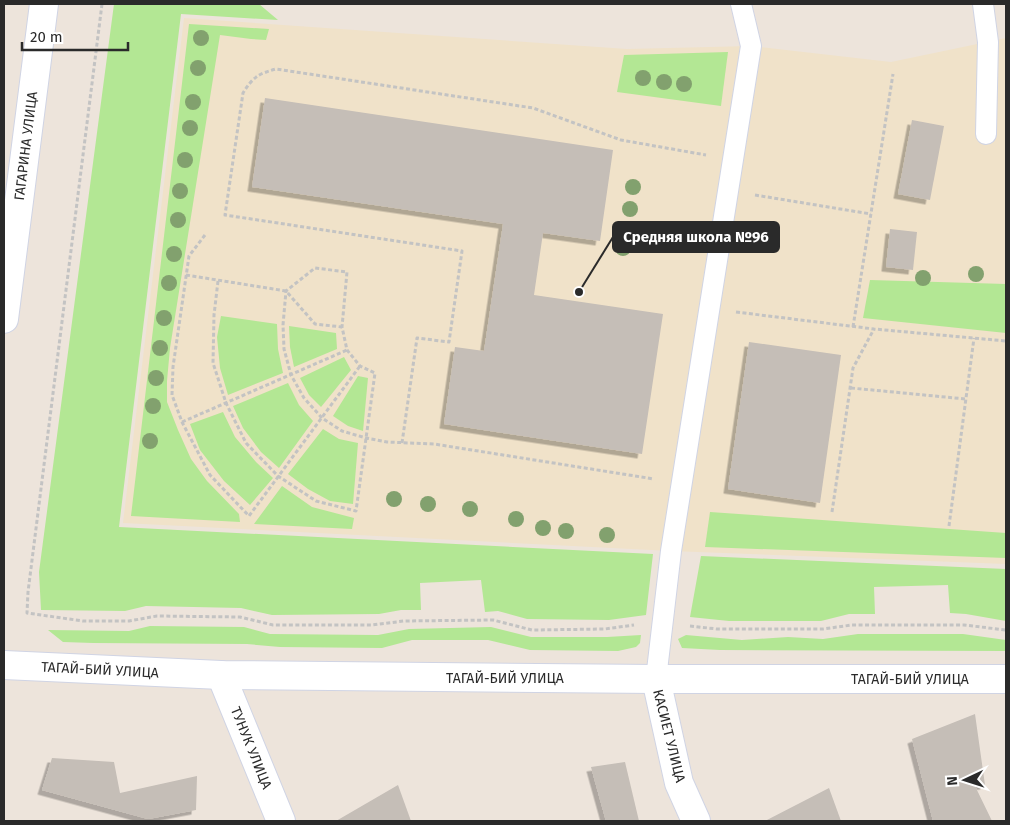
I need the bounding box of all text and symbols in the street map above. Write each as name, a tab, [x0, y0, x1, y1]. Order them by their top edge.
scale bar	[22, 20, 129, 52]
text: 20 m	[30, 28, 63, 46]
street label: ГАГАРИНА УЛИЦА	[11, 90, 41, 202]
callout: Средняя школа №96	[613, 222, 779, 252]
text: Средняя школа №96	[623, 228, 769, 246]
street label: ТАГАЙ-БИЙ УЛИЦА	[41, 658, 159, 682]
street label: ТАГАЙ-БИЙ УЛИЦА	[446, 670, 564, 687]
street label: ТАГАЙ-БИЙ УЛИЦА	[851, 671, 969, 688]
street label: КАСИЕТ УЛИЦА	[649, 688, 689, 784]
street label: ТУНУК УЛИЦА	[227, 704, 275, 792]
north arrow	[940, 755, 990, 805]
text: N	[944, 776, 961, 786]

